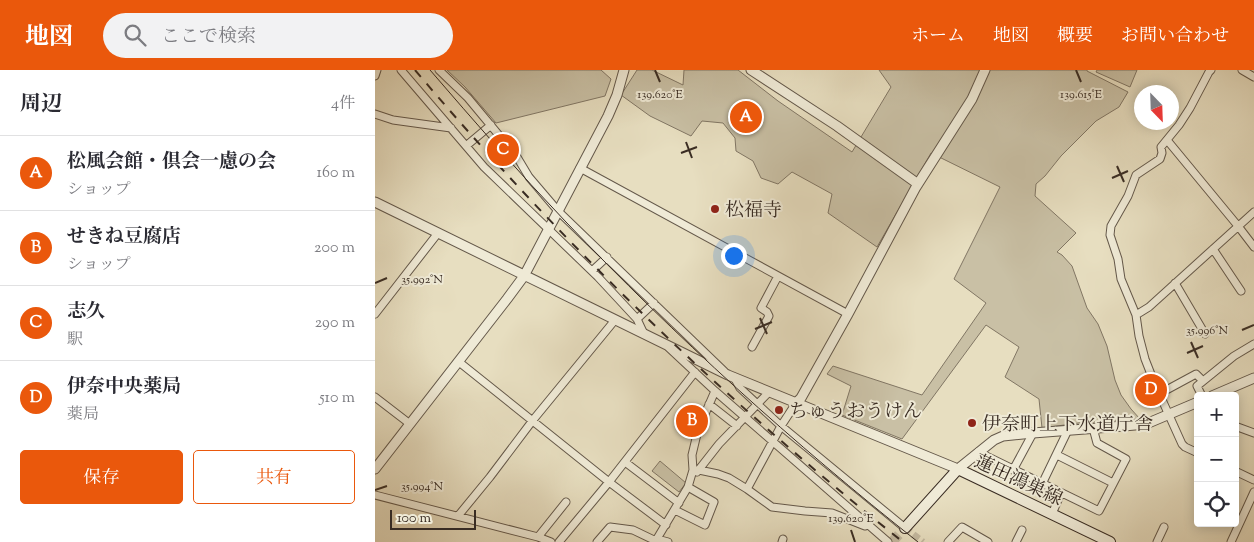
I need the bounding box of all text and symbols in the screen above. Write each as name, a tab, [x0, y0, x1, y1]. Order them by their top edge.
search box	[103, 13, 453, 58]
text: 地図	[25, 21, 73, 55]
icon: search	[121, 21, 149, 49]
text: ここで検索	[161, 24, 256, 51]
text: ホーム	[911, 24, 965, 50]
text: 地図	[993, 24, 1029, 50]
text: 概要	[1057, 24, 1093, 50]
text: お問い合わせ	[1121, 24, 1229, 50]
north arrow	[1134, 85, 1179, 130]
text: 139.620°E	[637, 86, 683, 104]
text: 139.615°E	[1060, 86, 1103, 104]
text: 周辺	[20, 90, 62, 120]
text: 4件	[331, 93, 355, 116]
pin: A	[730, 98, 762, 136]
pin: C	[487, 131, 519, 169]
text: 松風会館・倶会一慮の会	[67, 149, 276, 176]
text: A	[30, 162, 43, 185]
text: 160 m	[317, 162, 355, 185]
text: ショップ	[67, 179, 131, 202]
place label: 松福寺	[725, 198, 782, 225]
marker: 松福寺	[709, 203, 721, 215]
text: せきね豆腐店	[67, 224, 181, 251]
text: B	[31, 237, 41, 260]
text: 200 m	[314, 237, 355, 260]
your location	[721, 243, 747, 269]
text: ショップ	[67, 254, 131, 277]
text: 35.992°N	[401, 271, 443, 289]
text: 志久	[67, 299, 105, 326]
text: C	[30, 312, 42, 335]
text: 290 m	[315, 312, 355, 335]
text: 35.996°N	[1186, 322, 1228, 340]
text: 駅	[67, 329, 83, 352]
pin: D	[1135, 371, 1167, 409]
text: 伊奈中央薬局	[67, 374, 181, 401]
text: D	[30, 387, 42, 410]
text: 510 m	[319, 387, 355, 410]
map controls	[1194, 392, 1239, 527]
button: +	[1194, 392, 1239, 437]
place label: ちゅうおうけん	[789, 399, 922, 426]
pin: B	[676, 402, 708, 440]
text: 薬局	[67, 404, 99, 427]
marker: ちゅうおうけん	[773, 404, 785, 416]
place label: 伊奈町上下水道庁舎	[982, 412, 1153, 439]
marker: 伊奈町上下水道庁舎	[966, 417, 978, 429]
button: −	[1194, 437, 1239, 482]
street label: 蓮田鴻巣線	[969, 449, 1067, 514]
button: 保存	[20, 450, 183, 504]
button: 共有	[193, 450, 355, 504]
text: 35.994°N	[401, 478, 443, 496]
button: locate	[1194, 482, 1239, 527]
scale bar	[390, 507, 476, 530]
text: 100 m	[397, 509, 431, 529]
text: 139.620°E	[828, 510, 874, 528]

